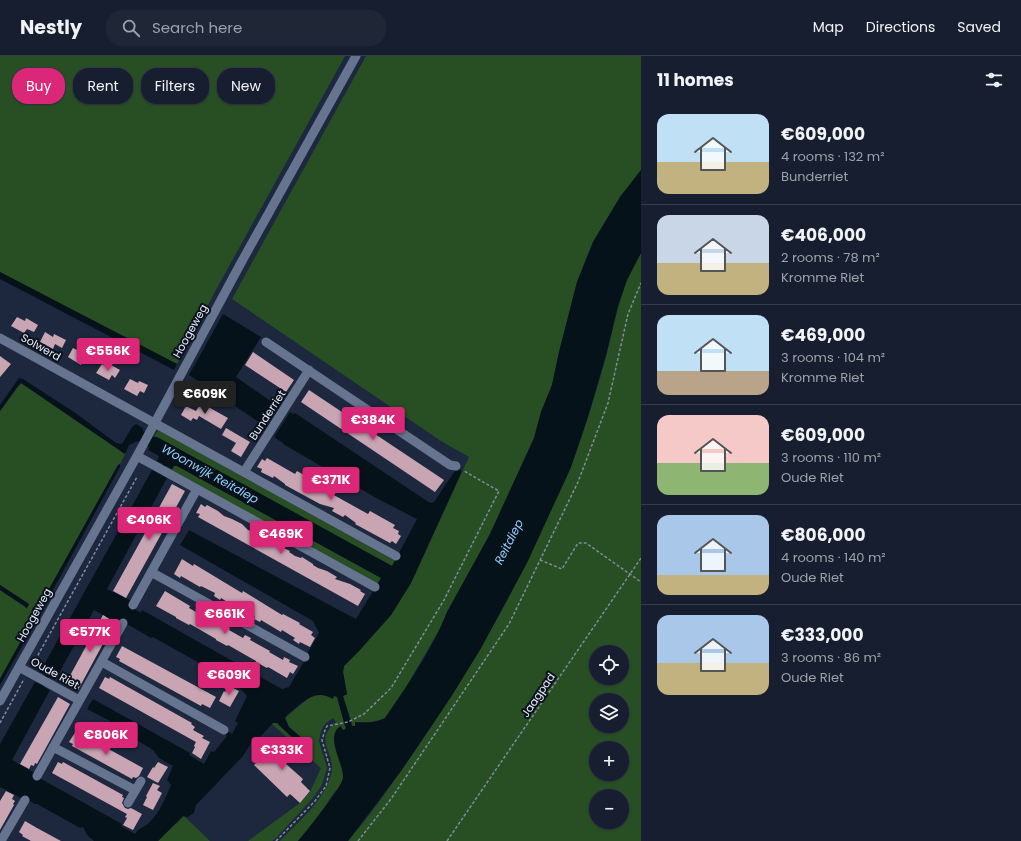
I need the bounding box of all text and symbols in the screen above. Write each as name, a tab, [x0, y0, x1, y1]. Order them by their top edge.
search box	[106, 10, 386, 46]
text: Nestly	[20, 14, 82, 41]
icon: search	[120, 17, 142, 39]
text: Search here	[152, 17, 242, 38]
text: Map	[813, 17, 844, 37]
text: Directions	[866, 17, 935, 37]
text: Saved	[957, 17, 1001, 37]
chip: Buy	[12, 68, 65, 104]
chip: Rent	[73, 68, 133, 104]
chip: Filters	[141, 68, 209, 104]
chip: New	[217, 68, 275, 104]
text: 11 homes	[657, 68, 734, 92]
icon: filters	[983, 69, 1005, 91]
text: €609,000	[781, 122, 865, 146]
icon: home	[689, 130, 737, 178]
text: 4 rooms · 132 m²	[781, 147, 884, 166]
text: Bunderriet	[781, 167, 848, 186]
text: €406,000	[781, 223, 866, 247]
icon: home	[689, 231, 737, 279]
text: 2 rooms · 78 m²	[781, 248, 880, 267]
text: Kromme Riet	[781, 268, 864, 287]
street label: Hoogeweg	[169, 301, 211, 361]
text: €469,000	[781, 323, 865, 347]
street label: Solwerd	[18, 329, 64, 365]
icon: home	[689, 331, 737, 379]
pin: €556K	[80, 338, 136, 372]
text: €556K	[86, 341, 130, 360]
text: 3 rooms · 104 m²	[781, 348, 885, 367]
text: Kromme Riet	[781, 368, 864, 387]
pin: €609K	[177, 381, 233, 415]
text: €609K	[183, 384, 227, 403]
street label: Bunderriet	[245, 387, 289, 443]
pin: €384K	[345, 407, 401, 441]
text: €384K	[351, 410, 395, 429]
text: €609,000	[781, 423, 865, 447]
icon: home	[689, 431, 737, 479]
water label: Woonwijk Reitdiep	[158, 440, 262, 507]
text: 3 rooms · 110 m²	[781, 448, 881, 467]
pin: €371K	[303, 467, 359, 501]
text: Oude Riet	[781, 468, 844, 487]
text: €371K	[311, 470, 351, 489]
pin: €406K	[121, 507, 177, 541]
text: €406K	[127, 510, 171, 529]
water label: Reitdiep	[490, 516, 527, 567]
pin: €469K	[253, 521, 309, 555]
text: €806,000	[781, 523, 866, 547]
text: €469K	[259, 524, 303, 543]
icon: home	[689, 531, 737, 579]
text: 4 rooms · 140 m²	[781, 548, 886, 567]
text: Oude Riet	[781, 568, 844, 587]
street label: Hoogeweg	[13, 585, 55, 645]
pin: €661K	[197, 601, 253, 635]
text: €661K	[205, 604, 245, 623]
pin: €577K	[62, 619, 118, 653]
text: €577K	[69, 622, 111, 641]
text: €333,000	[781, 623, 864, 647]
icon: home	[689, 631, 737, 679]
map controls	[589, 645, 629, 829]
button: locate	[589, 645, 629, 685]
text: 3 rooms · 86 m²	[781, 648, 881, 667]
street label: Oude Riet	[28, 653, 82, 693]
pin: €609K	[201, 662, 257, 696]
text: €609K	[207, 665, 251, 684]
text: Oude Riet	[781, 668, 844, 687]
street label: Jaagpad	[517, 670, 559, 720]
button: layers	[589, 693, 629, 733]
pin: €806K	[78, 722, 134, 756]
text: €806K	[84, 725, 128, 744]
pin: €333K	[254, 737, 310, 771]
text: €333K	[260, 740, 304, 759]
button: +	[589, 741, 629, 781]
button: −	[589, 789, 629, 829]

